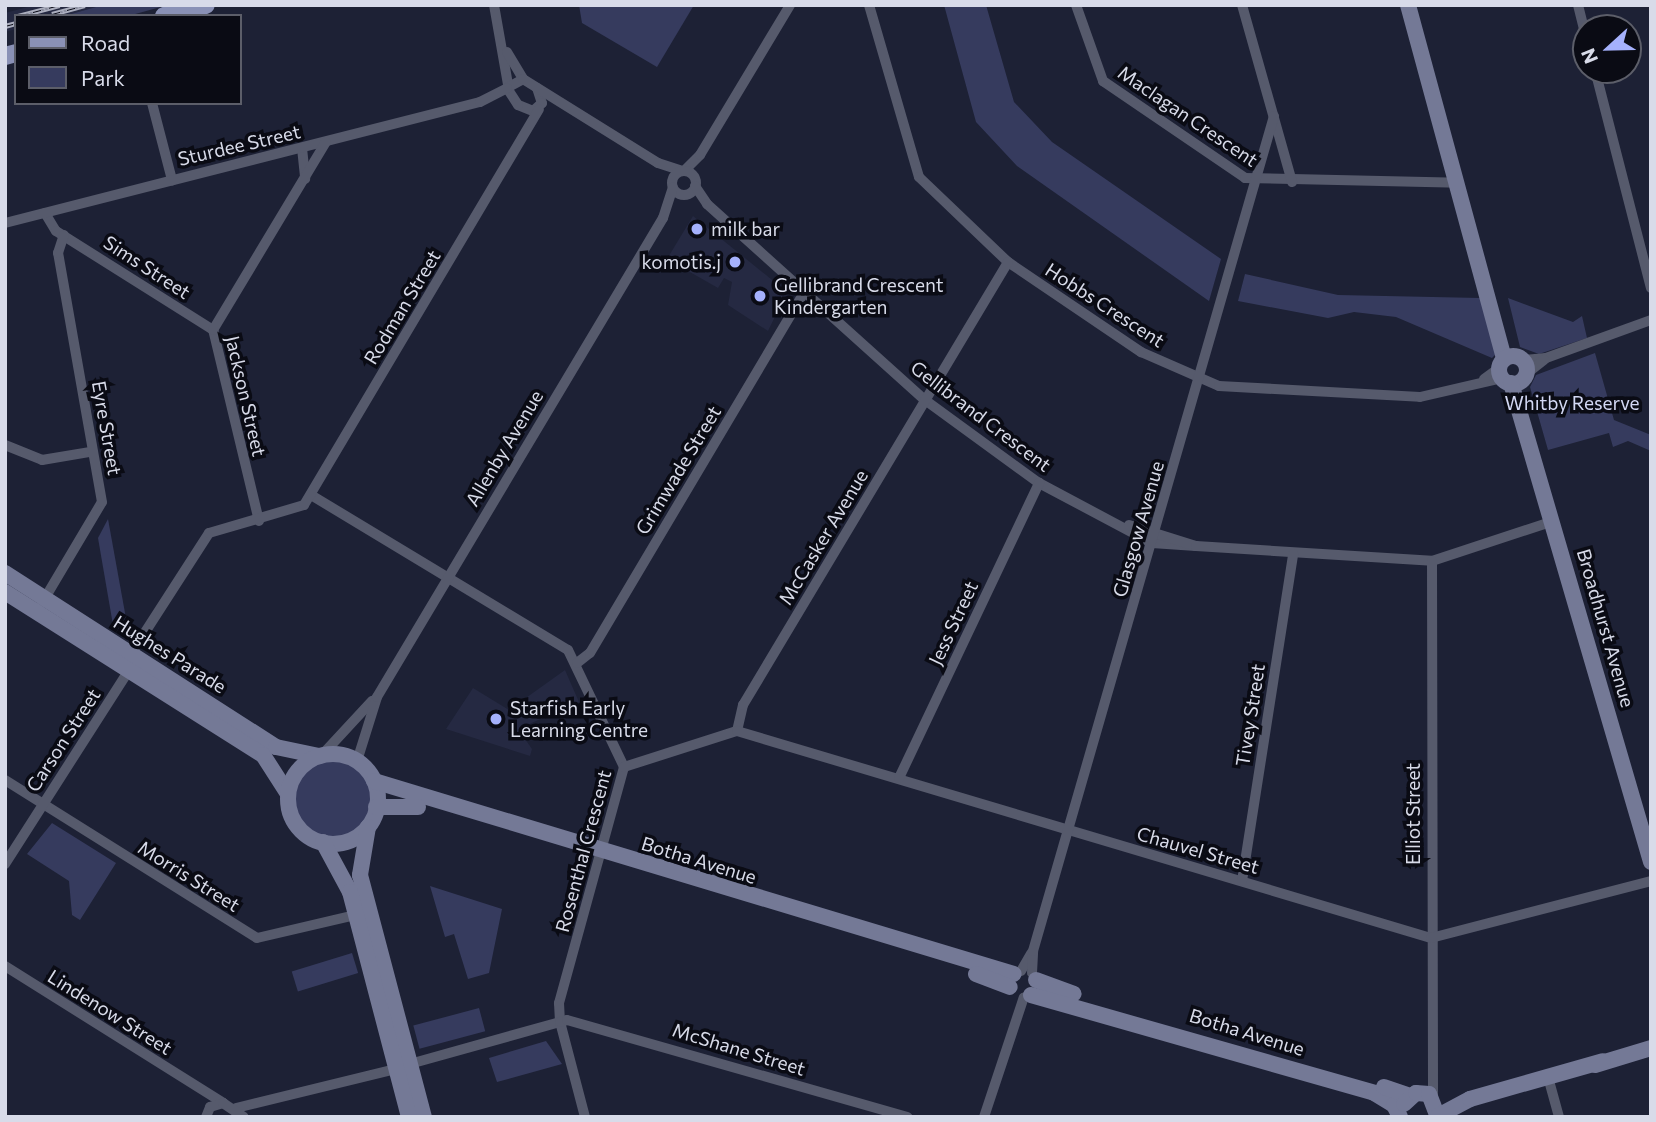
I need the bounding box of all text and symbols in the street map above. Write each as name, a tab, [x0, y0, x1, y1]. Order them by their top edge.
legend	[14, 14, 242, 105]
north arrow	[1572, 14, 1642, 84]
text: Road	[81, 30, 130, 55]
text: N	[1576, 45, 1602, 67]
street label: Maclagan Crescent	[1114, 61, 1262, 171]
text: Park	[81, 65, 125, 90]
street label: Sturdee Street	[176, 120, 302, 170]
place label: milk bar	[711, 218, 780, 240]
marker: milk bar	[689, 221, 705, 237]
street label: Sims Street	[99, 231, 195, 303]
street label: Rodman Street	[359, 246, 445, 368]
place label: komotis.j	[641, 251, 721, 273]
marker: komotis.j	[727, 254, 743, 270]
street label: Hobbs Crescent	[1041, 258, 1169, 352]
place label: Gellibrand Crescent Kindergarten	[774, 274, 944, 318]
marker: Gellibrand Crescent Kindergarten	[752, 288, 768, 304]
street label: Jackson Street	[221, 333, 271, 459]
street label: Gellibrand Crescent	[906, 356, 1056, 476]
street label: Eyre Street	[87, 379, 127, 477]
street label: Allenby Avenue	[460, 386, 548, 510]
park label: Whitby Reserve	[1504, 392, 1640, 414]
street label: Grimwade Street	[631, 402, 725, 538]
street label: Glasgow Avenue	[1108, 458, 1168, 600]
street label: McCasker Avenue	[774, 465, 872, 609]
street label: Broadhurst Avenue	[1572, 546, 1640, 710]
street label: Jess Street	[924, 577, 982, 669]
street label: Hughes Parade	[109, 610, 231, 698]
street label: Tivey Street	[1231, 662, 1269, 768]
street label: Carson Street	[21, 684, 105, 796]
place label: Starfish Early Learning Centre	[510, 697, 648, 741]
marker: Starfish Early Learning Centre	[488, 711, 504, 727]
street label: Elliot Street	[1402, 763, 1424, 865]
street label: Rosenthal Crescent	[550, 767, 616, 935]
street label: Chauvel Street	[1134, 822, 1262, 878]
street label: Botha Avenue	[639, 832, 759, 888]
street label: Morris Street	[134, 836, 244, 916]
street label: Lindenow Street	[44, 965, 176, 1059]
street label: Botha Avenue	[1187, 1004, 1307, 1060]
street label: McShane Street	[670, 1018, 808, 1080]

